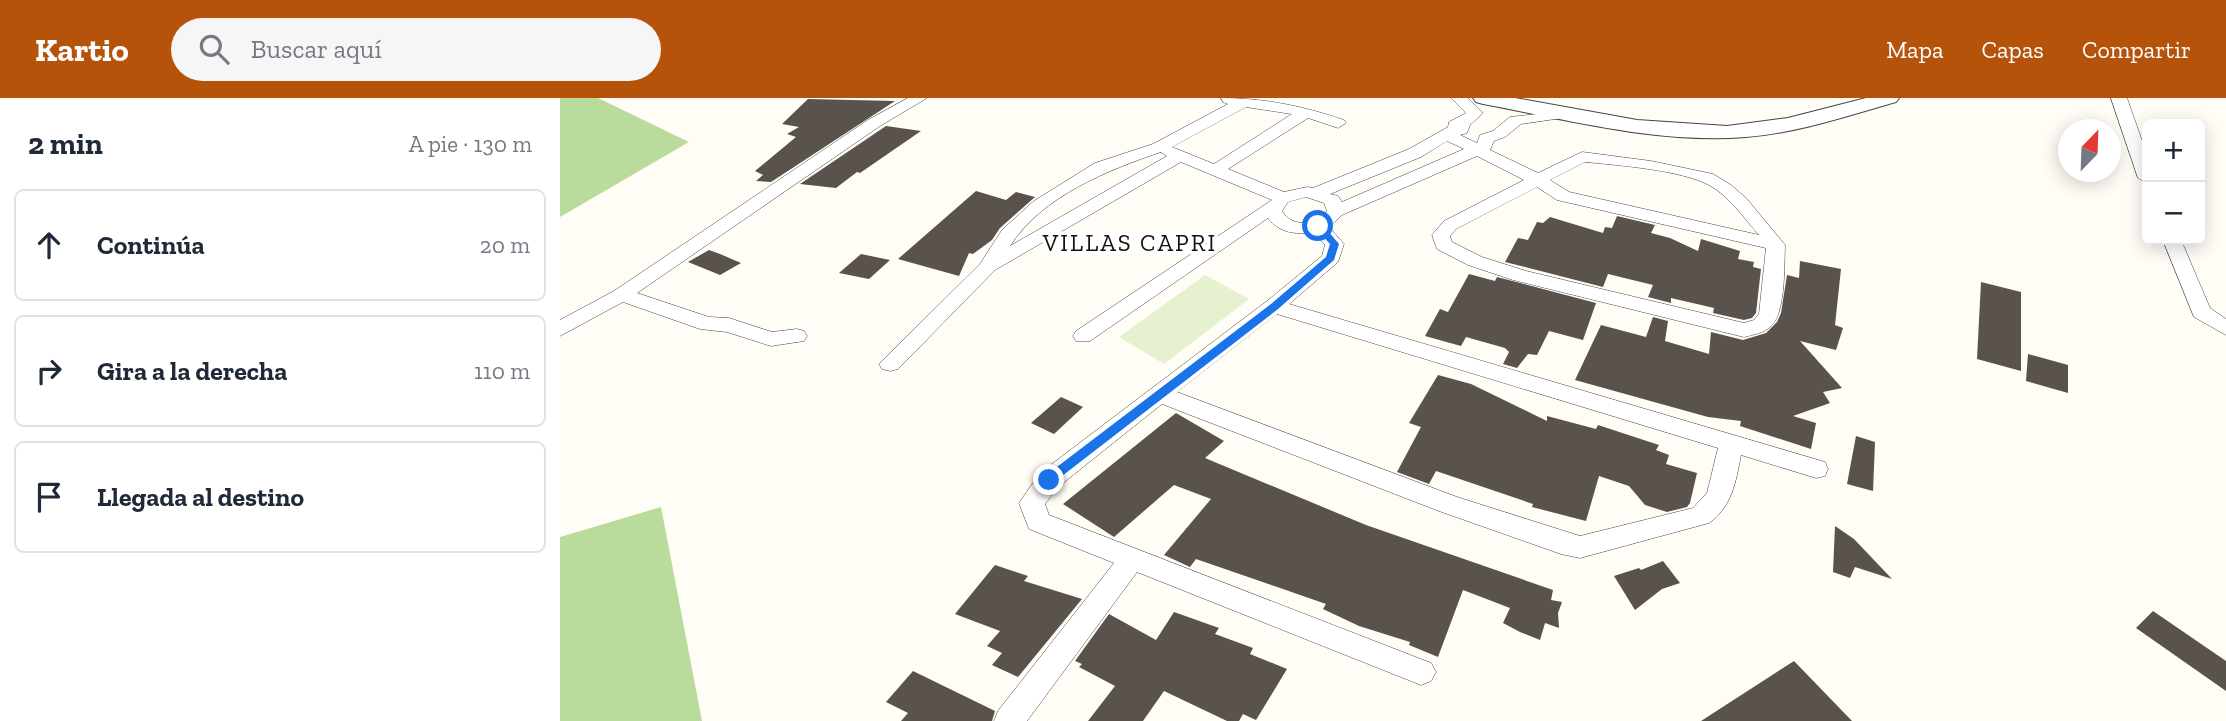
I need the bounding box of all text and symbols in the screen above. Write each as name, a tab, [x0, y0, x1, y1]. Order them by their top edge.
search box	[171, 18, 661, 81]
text: Kartio	[35, 30, 129, 69]
icon: search	[195, 30, 233, 68]
text: Buscar aquí	[251, 33, 382, 65]
text: Mapa	[1886, 35, 1943, 64]
text: Capas	[1981, 35, 2044, 64]
text: Compartir	[2082, 35, 2191, 64]
north arrow	[2058, 119, 2121, 182]
map controls	[2142, 119, 2205, 245]
button: +	[2142, 119, 2205, 182]
text: 2 min	[28, 126, 103, 162]
text: A pie · 130 m	[409, 130, 532, 158]
button: −	[2142, 182, 2205, 245]
route start	[1302, 210, 1333, 241]
icon: ahead	[30, 226, 68, 264]
district label: VILLAS CAPRI	[1042, 228, 1217, 257]
text: Continúa	[97, 229, 205, 261]
text: 20 m	[480, 231, 530, 259]
icon: right	[30, 352, 68, 390]
text: Gira a la derecha	[97, 355, 287, 387]
text: 110 m	[474, 357, 530, 385]
route end	[1033, 464, 1064, 495]
icon: arrive	[30, 478, 68, 516]
text: Llegada al destino	[97, 481, 304, 513]

